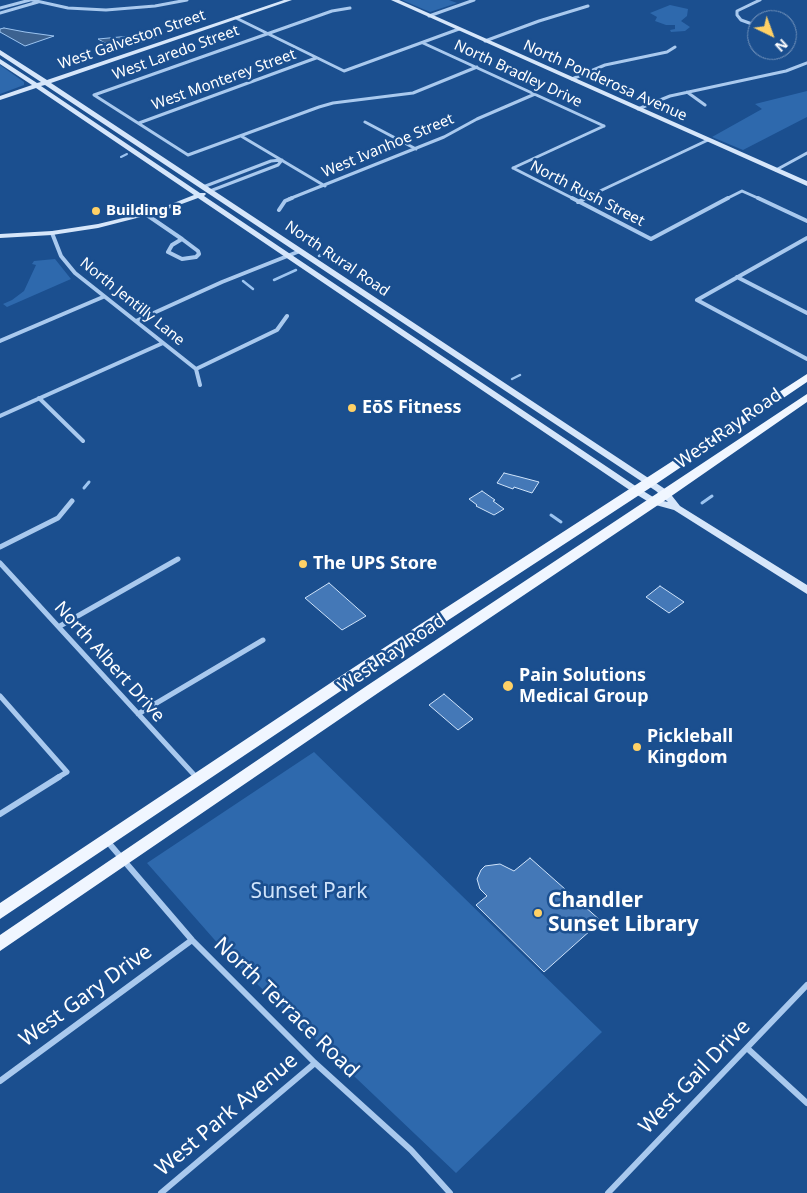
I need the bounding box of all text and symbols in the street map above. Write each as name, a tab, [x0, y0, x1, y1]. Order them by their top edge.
street label: West Galveston Street	[56, 6, 208, 74]
north arrow	[747, 10, 797, 60]
street label: West Laredo Street	[110, 22, 242, 84]
text: N	[771, 35, 792, 57]
street label: North Bradley Drive	[451, 36, 585, 112]
street label: North Ponderosa Avenue	[520, 37, 690, 125]
street label: West Monterey Street	[150, 46, 298, 114]
street label: West Ivanhoe Street	[319, 110, 457, 182]
street label: North Rush Street	[527, 157, 647, 231]
place label: Building B	[106, 202, 182, 220]
marker: Building B	[90, 205, 102, 217]
street label: North Rural Road	[281, 217, 393, 301]
street label: North Jentilly Lane	[76, 254, 188, 350]
street label: West Ray Road	[672, 384, 786, 474]
place label: EōS Fitness	[362, 397, 462, 419]
marker: EōS Fitness	[346, 402, 358, 414]
place label: The UPS Store	[313, 553, 437, 575]
marker: The UPS Store	[297, 558, 309, 570]
street label: North Albert Drive	[49, 597, 169, 727]
street label: West Ray Road	[334, 610, 450, 698]
place label: Pain Solutions Medical Group	[519, 665, 649, 708]
marker: Pain Solutions Medical Group	[501, 679, 515, 693]
place label: Pickleball Kingdom	[647, 726, 733, 769]
marker: Pickleball Kingdom	[631, 741, 643, 753]
park label: Sunset Park	[251, 879, 367, 905]
place label: Chandler Sunset Library	[548, 888, 699, 938]
marker: Chandler Sunset Library	[532, 907, 544, 919]
street label: North Terrace Road	[208, 932, 364, 1084]
street label: West Gary Drive	[15, 939, 157, 1053]
street label: West Gail Drive	[634, 1015, 756, 1139]
street label: West Park Avenue	[151, 1048, 303, 1182]

